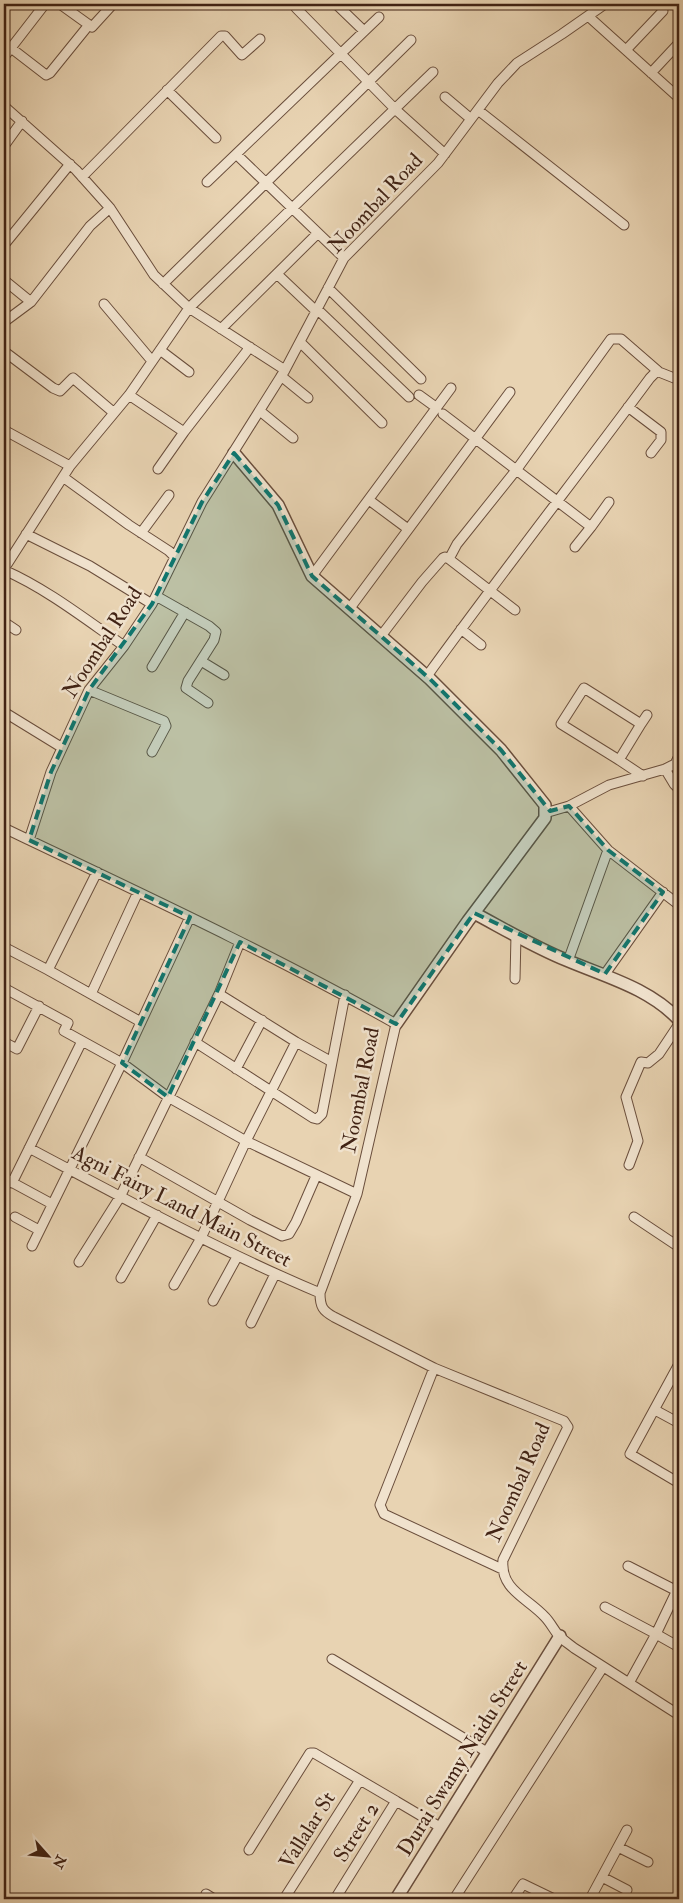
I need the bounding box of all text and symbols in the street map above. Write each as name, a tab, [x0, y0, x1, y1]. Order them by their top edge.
street label: Noombal Road	[322, 147, 429, 259]
street label: Noombal Road	[56, 581, 149, 703]
street label: Noombal Road	[335, 1024, 386, 1155]
street label: Agni Fairy Land Main Street	[67, 1139, 296, 1274]
street label: Noombal Road	[480, 1418, 557, 1546]
street label: Durai Swamy Naidu Street	[391, 1655, 534, 1861]
street label: Vallalar St	[273, 1787, 342, 1874]
street label: Street 2	[328, 1797, 385, 1867]
north arrow	[22, 1830, 72, 1880]
text: N	[49, 1851, 70, 1872]

